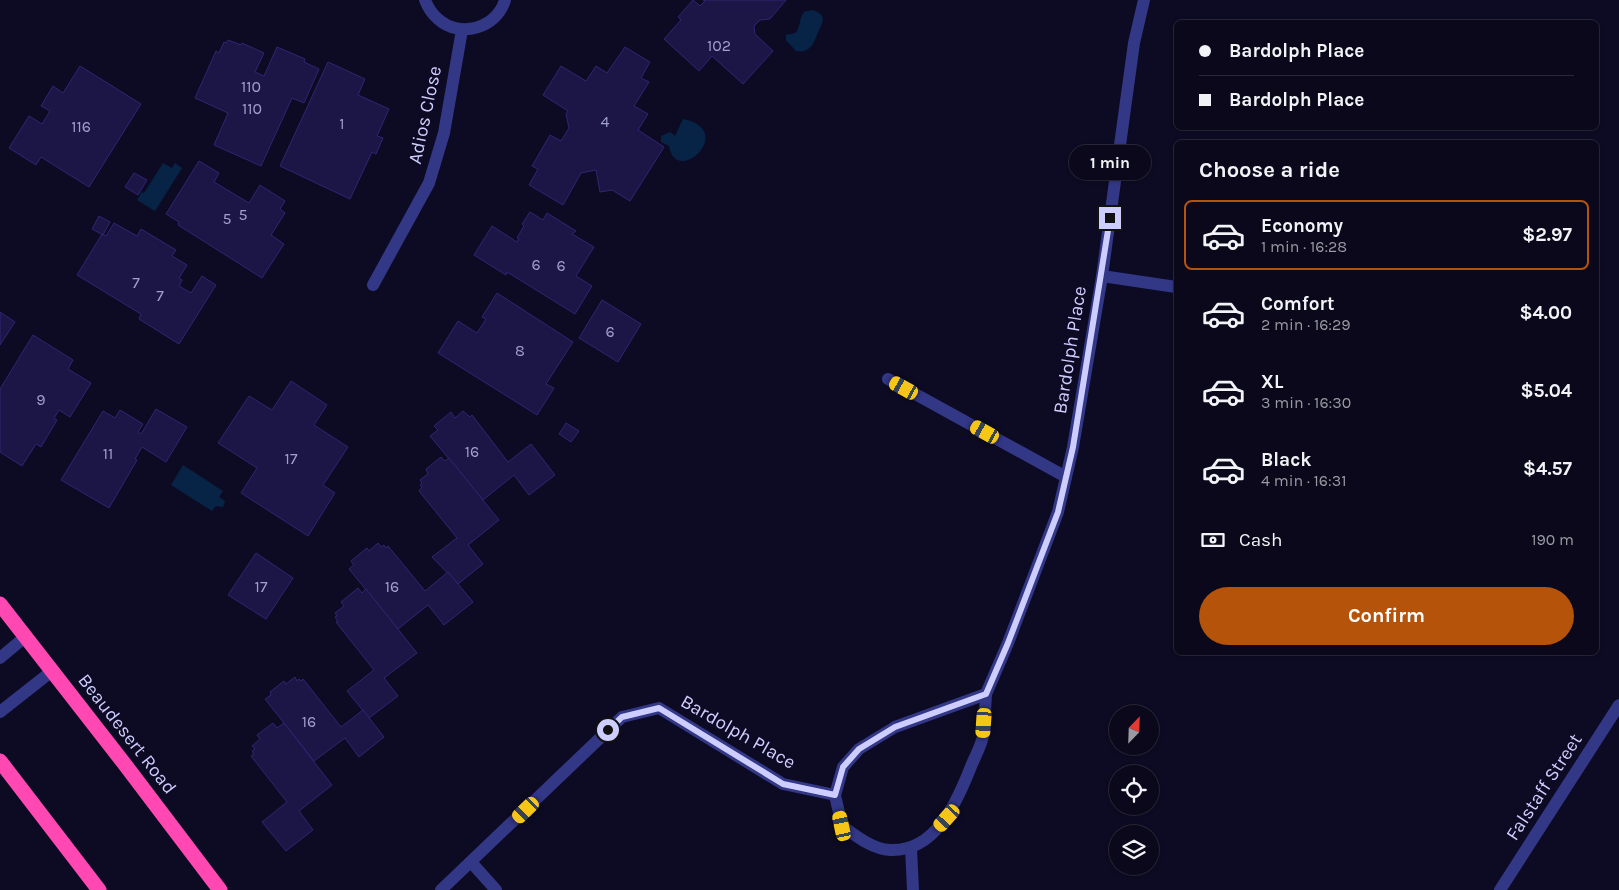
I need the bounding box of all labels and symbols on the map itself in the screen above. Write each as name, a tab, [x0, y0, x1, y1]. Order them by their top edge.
house number: 102	[707, 36, 731, 55]
street label: Adios Close	[404, 64, 446, 166]
house number: 110	[241, 77, 261, 96]
house number: 110	[242, 99, 262, 118]
house number: 4	[601, 112, 610, 131]
house number: 1	[339, 114, 345, 133]
house number: 116	[71, 117, 91, 136]
callout: 1 min	[1069, 146, 1151, 180]
house number: 5	[238, 205, 248, 224]
route end	[1099, 207, 1121, 229]
house number: 5	[222, 209, 232, 228]
house number: 6	[531, 255, 541, 274]
house number: 6	[556, 256, 566, 275]
house number: 7	[132, 273, 140, 292]
street label: Bardolph Place	[1049, 285, 1091, 415]
house number: 7	[156, 286, 164, 305]
house number: 6	[605, 322, 615, 341]
house number: 8	[515, 341, 525, 360]
car	[887, 374, 920, 402]
house number: 9	[36, 390, 46, 409]
car	[968, 418, 1001, 446]
house number: 16	[465, 442, 479, 461]
house number: 11	[103, 444, 113, 463]
house number: 17	[285, 449, 298, 468]
house number: 17	[255, 577, 268, 596]
house number: 16	[385, 577, 399, 596]
street label: Beaudesert Road	[73, 669, 181, 799]
street label: Bardolph Place	[677, 690, 799, 774]
north arrow	[1109, 705, 1159, 755]
car	[975, 708, 992, 738]
house number: 16	[302, 712, 316, 731]
route start	[597, 719, 619, 741]
street label: Falstaff Street	[1501, 730, 1587, 844]
car	[509, 794, 542, 826]
car	[931, 802, 962, 834]
car	[831, 810, 852, 842]

